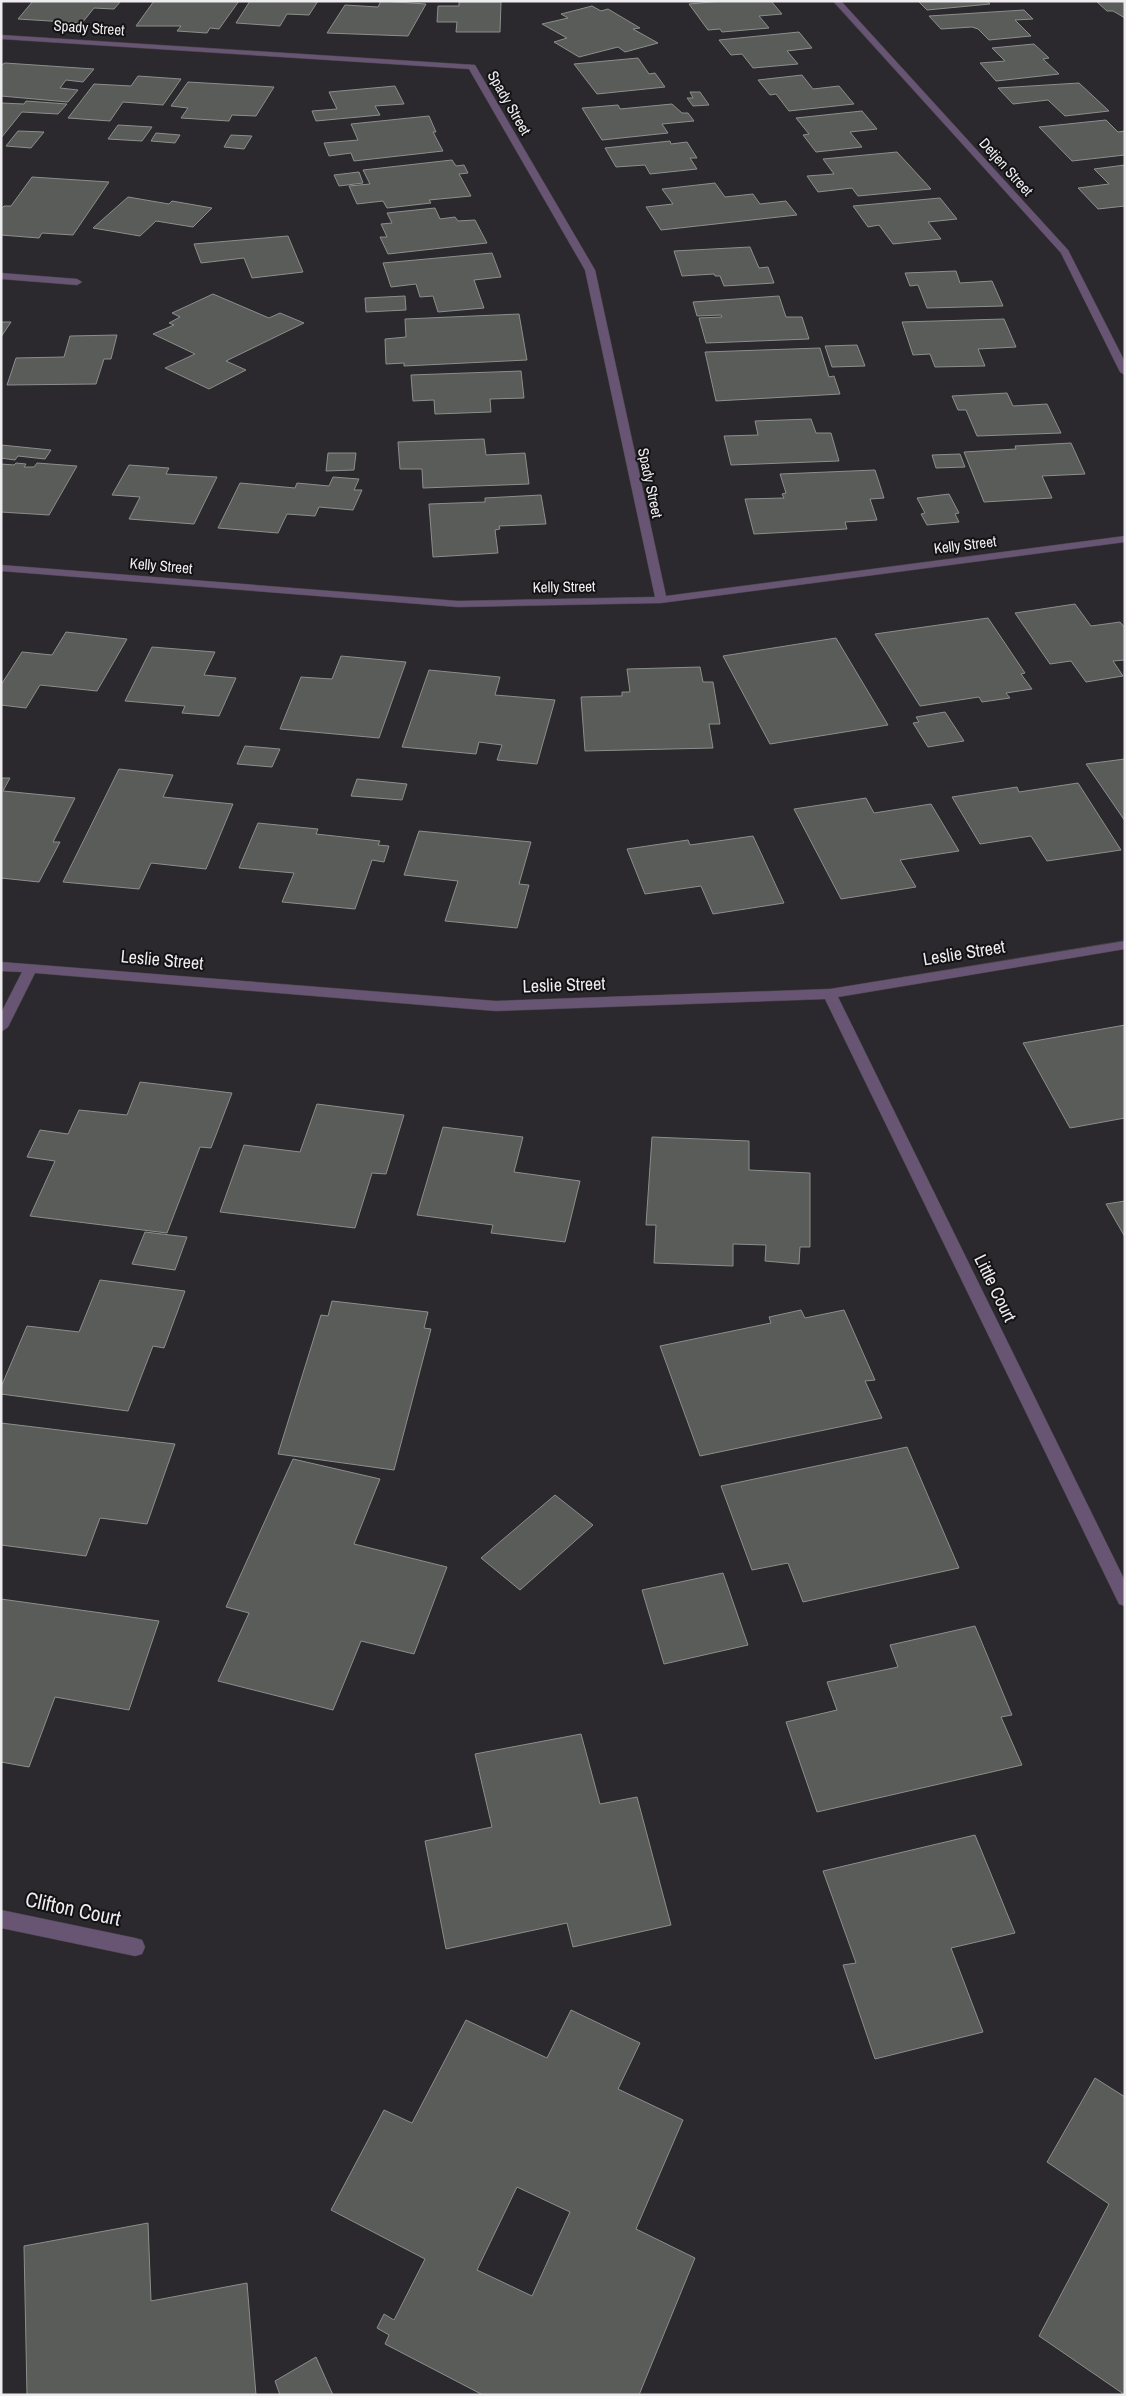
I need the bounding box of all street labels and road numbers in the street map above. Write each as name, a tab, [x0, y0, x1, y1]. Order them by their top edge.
street label: Spady Street	[53, 15, 126, 40]
street label: Spady Street	[483, 67, 537, 139]
street label: Detjen Street	[975, 133, 1039, 201]
street label: Spady Street	[633, 446, 668, 520]
street label: Kelly Street	[932, 530, 998, 559]
street label: Kelly Street	[129, 552, 194, 579]
street label: Kelly Street	[532, 575, 596, 598]
street label: Leslie Street	[921, 934, 1007, 971]
street label: Leslie Street	[120, 943, 204, 976]
street label: Leslie Street	[522, 971, 606, 998]
street label: Little Court	[968, 1250, 1023, 1326]
street label: Clifton Court	[23, 1884, 124, 1933]

